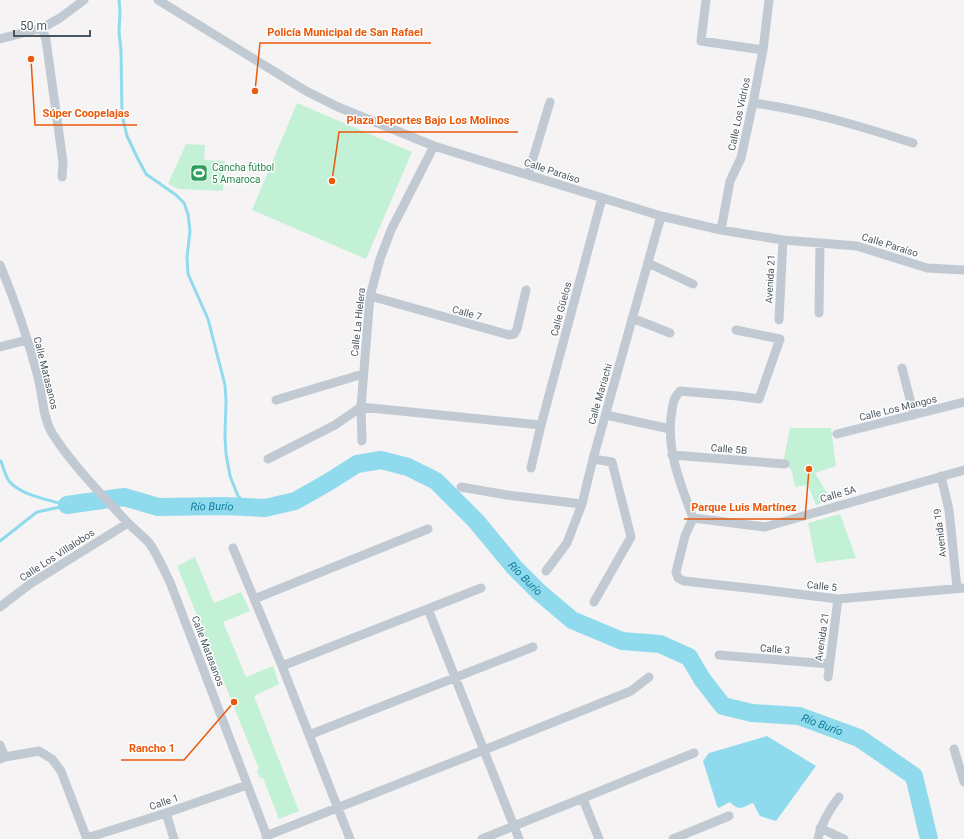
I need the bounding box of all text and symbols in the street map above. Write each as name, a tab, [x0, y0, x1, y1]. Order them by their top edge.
scale bar	[14, 12, 90, 38]
text: 50 m	[20, 19, 47, 33]
callout: Policía Municipal de San Rafael	[260, 20, 431, 43]
text: Policía Municipal de San Rafael	[267, 26, 423, 39]
street label: Calle Los Vidrios	[726, 76, 752, 152]
callout: Súper Coopelajas	[35, 102, 137, 125]
text: Súper Coopelajas	[43, 107, 130, 120]
callout: Plaza Deportes Bajo Los Molinos	[339, 109, 518, 132]
text: Plaza Deportes Bajo Los Molinos	[347, 114, 510, 127]
street label: Calle Paraíso	[523, 157, 582, 185]
place label: Cancha fútbol 5 Amaroca	[212, 162, 274, 185]
sports icon: Cancha fútbol 5 Amaroca	[189, 163, 209, 183]
street label: Calle Paraíso	[861, 231, 920, 259]
street label: Avenida 21	[763, 254, 777, 304]
street label: Calle Güelos	[549, 281, 573, 337]
street label: Calle La Hielera	[349, 287, 367, 357]
street label: Calle 7	[451, 304, 483, 323]
street label: Calle Matasanos	[32, 336, 60, 410]
street label: Calle Mariachi	[586, 362, 614, 426]
street label: Calle Los Mangos	[858, 393, 938, 423]
street label: Calle 5B	[710, 442, 748, 456]
street label: Calle 5A	[819, 484, 858, 504]
callout: Parque Luis Martínez	[684, 496, 805, 519]
water label: Río Burío	[190, 499, 234, 513]
text: Parque Luis Martínez	[691, 501, 797, 514]
street label: Avenida 19	[932, 508, 948, 558]
street label: Calle Los Villalobos	[18, 527, 96, 583]
water label: Río Burío	[506, 559, 545, 598]
street label: Calle 5	[806, 579, 838, 593]
street label: Avenida 21	[813, 612, 831, 662]
street label: Calle Matasanos	[190, 614, 226, 688]
street label: Calle 3	[759, 642, 791, 656]
water label: Río Burío	[800, 711, 845, 738]
callout: Rancho 1	[121, 737, 184, 760]
text: Rancho 1	[129, 742, 175, 755]
street label: Calle 1	[148, 792, 180, 812]

